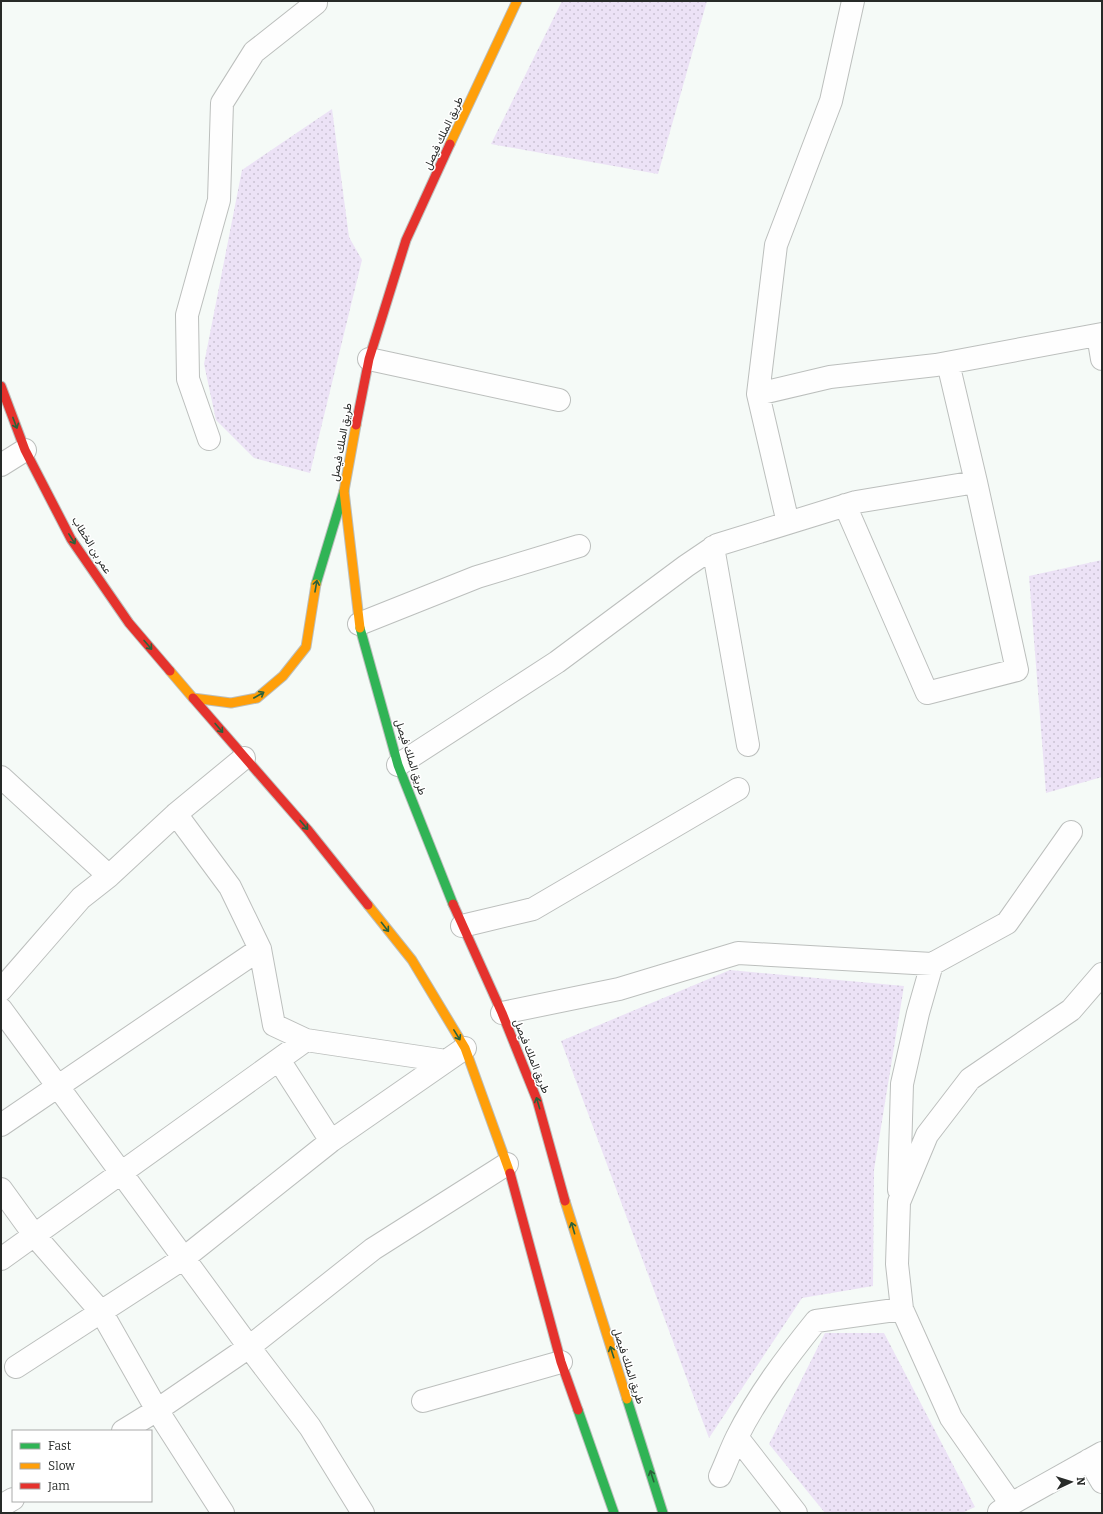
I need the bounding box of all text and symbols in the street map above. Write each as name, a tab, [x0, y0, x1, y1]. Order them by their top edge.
street label: طريق الملك فيصل	[421, 95, 466, 172]
street label: طريق الملك فيصل	[328, 402, 355, 482]
one-way arrow	[11, 416, 19, 428]
street label: عمر بن الخطاب	[69, 514, 114, 576]
one-way arrow	[68, 533, 76, 544]
one-way arrow	[312, 580, 320, 593]
one-way arrow	[143, 640, 152, 650]
one-way arrow	[253, 691, 265, 698]
street label: طريق الملك فيصل	[392, 718, 429, 797]
one-way arrow	[214, 722, 223, 733]
one-way arrow	[300, 820, 309, 831]
one-way arrow	[381, 922, 390, 933]
street label: طريق الملك فيصل	[511, 1017, 552, 1095]
one-way arrow	[454, 1029, 462, 1041]
one-way arrow	[534, 1096, 541, 1109]
one-way arrow	[569, 1222, 576, 1235]
street label: طريق الملك فيصل	[610, 1327, 647, 1406]
one-way arrow	[608, 1346, 615, 1359]
legend	[12, 1430, 152, 1502]
text: Fast	[48, 1439, 72, 1453]
text: Slow	[48, 1459, 75, 1473]
north arrow	[1051, 1462, 1091, 1502]
one-way arrow	[648, 1469, 655, 1482]
text: N	[1074, 1477, 1087, 1487]
text: Jam	[47, 1479, 70, 1493]

